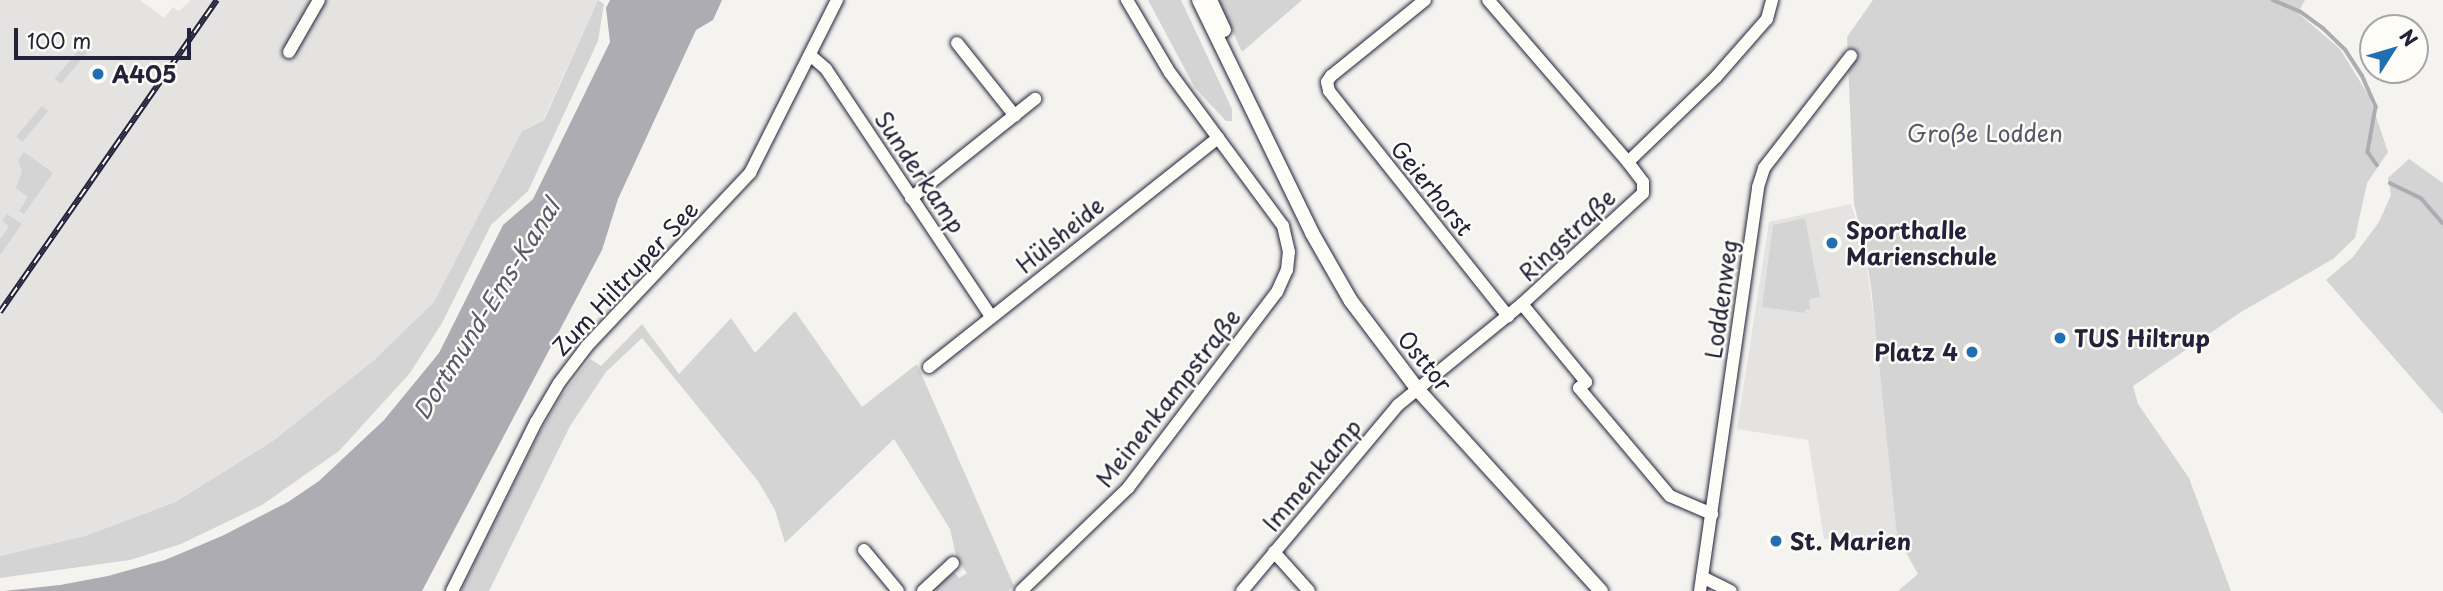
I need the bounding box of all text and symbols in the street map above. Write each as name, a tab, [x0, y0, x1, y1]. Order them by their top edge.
scale bar	[18, 14, 194, 58]
north arrow	[2359, 14, 2429, 84]
text: N	[2393, 23, 2425, 52]
text: 100 m	[27, 24, 91, 56]
place label: A405	[112, 60, 177, 88]
marker: A405	[90, 66, 106, 82]
street label: Sunderkamp	[869, 106, 971, 238]
park label: Große Lodden	[1907, 119, 2063, 147]
street label: Geierhorst	[1385, 135, 1479, 241]
street label: Ringstraße	[1513, 183, 1621, 287]
street label: Hülsheide	[1011, 191, 1109, 279]
water label: Dortmund-Ems-Kanal	[407, 194, 565, 424]
street label: Zum Hiltruper See	[546, 195, 704, 361]
place label: Sporthalle Marienschule	[1846, 216, 1997, 270]
marker: Sporthalle Marienschule	[1824, 235, 1840, 251]
street label: Loddenweg	[1699, 238, 1743, 360]
street label: Meinenkampstraße	[1090, 304, 1246, 492]
place label: TUS Hiltrup	[2074, 324, 2213, 352]
street label: Osttor	[1392, 325, 1458, 397]
marker: TUS Hiltrup	[2052, 330, 2068, 346]
place label: Platz 4	[1874, 338, 1958, 366]
marker: Platz 4	[1964, 344, 1980, 360]
street label: Immenkamp	[1257, 413, 1367, 537]
place label: St. Marien	[1790, 527, 1911, 555]
marker: St. Marien	[1768, 533, 1784, 549]

